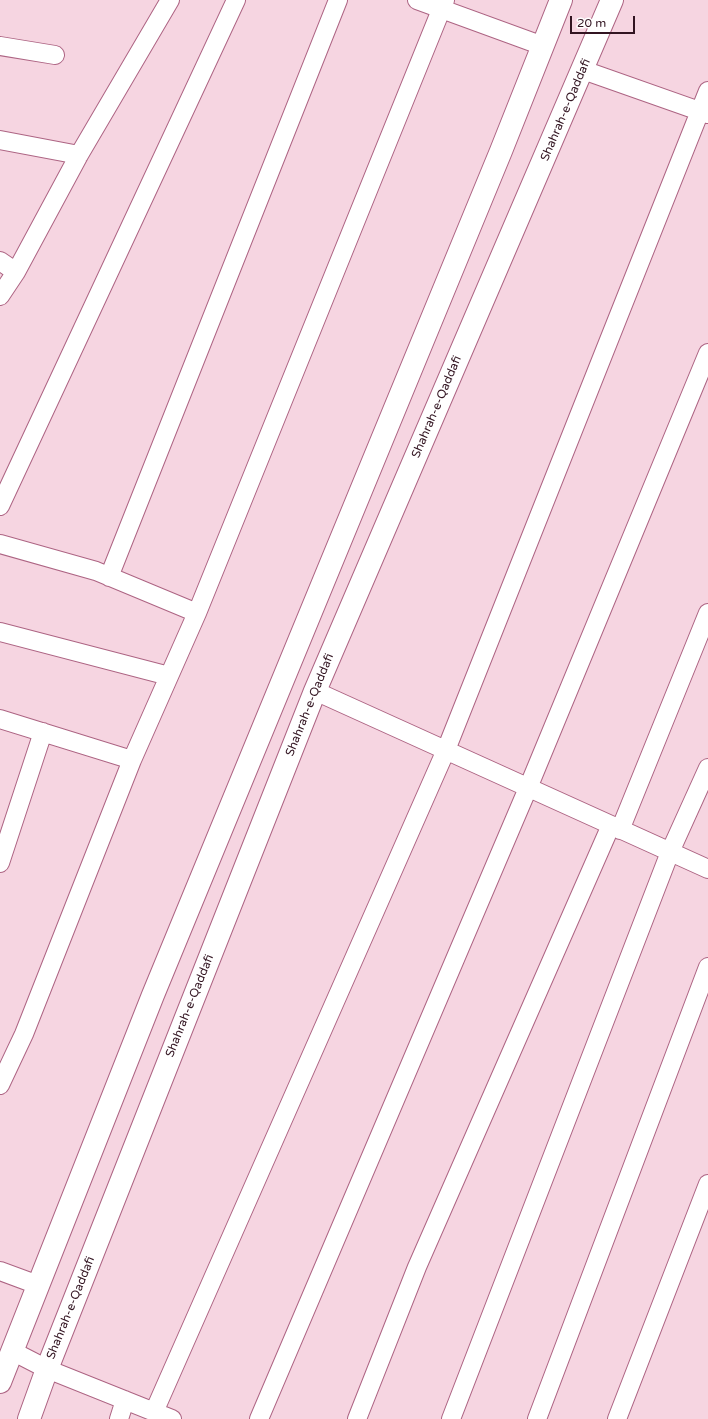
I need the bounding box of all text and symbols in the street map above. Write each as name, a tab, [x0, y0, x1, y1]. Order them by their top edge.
scale bar	[572, 8, 637, 34]
text: 20 m	[577, 16, 606, 30]
street label: Shahrah-e-Qaddafi	[538, 57, 594, 163]
street label: Shahrah-e-Qaddafi	[409, 354, 465, 460]
street label: Shahrah-e-Qaddafi	[283, 651, 337, 759]
street label: Shahrah-e-Qaddafi	[163, 952, 217, 1060]
street label: Shahrah-e-Qaddafi	[44, 1254, 98, 1362]

